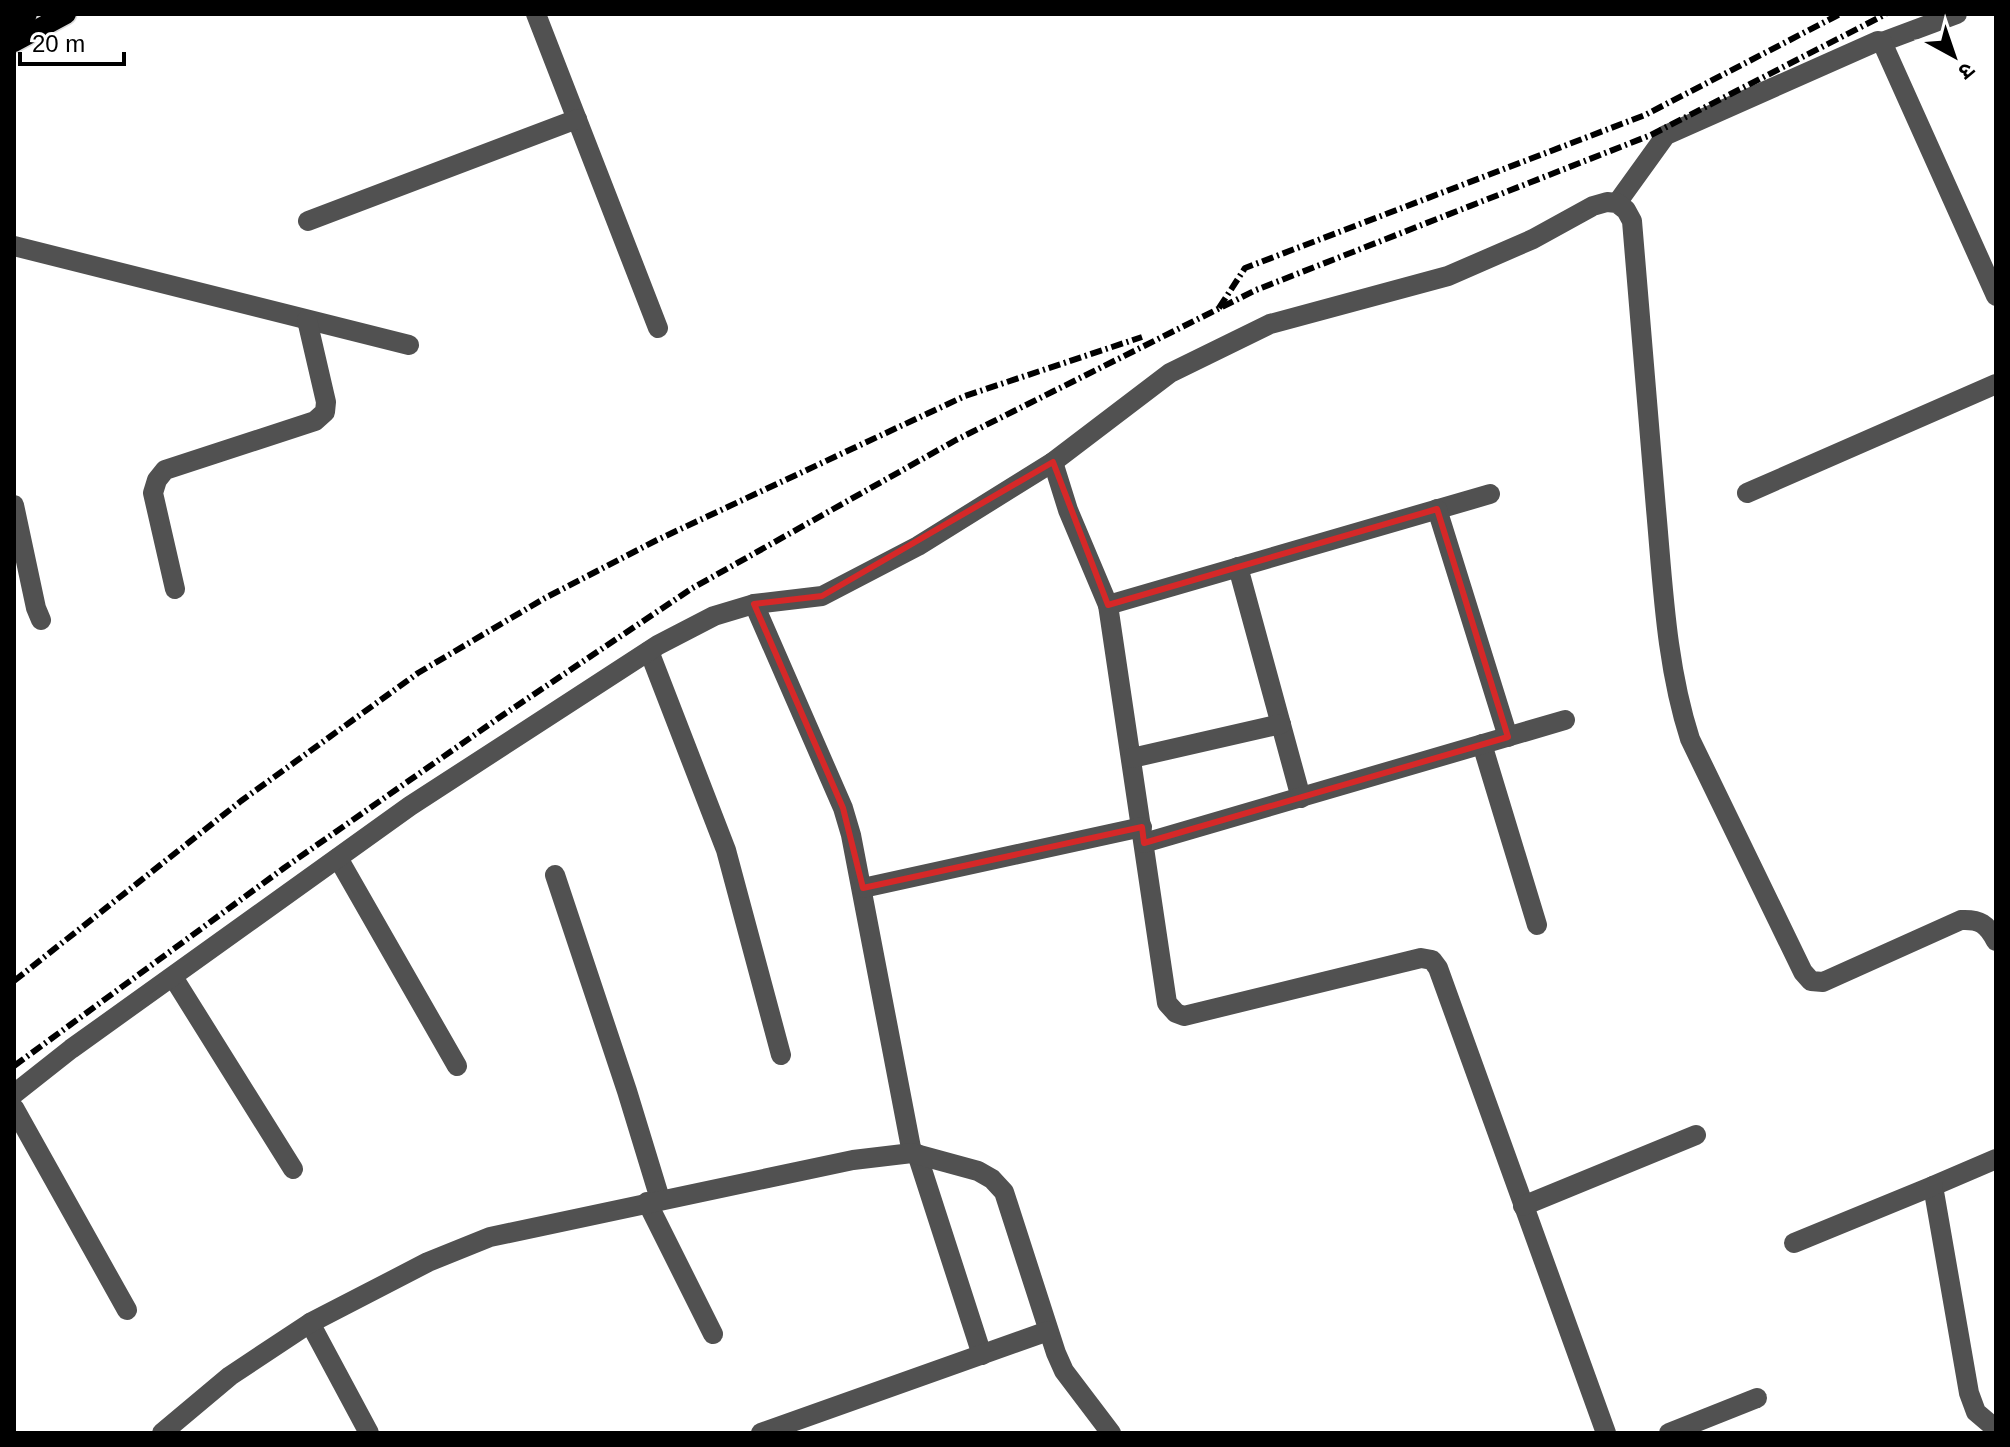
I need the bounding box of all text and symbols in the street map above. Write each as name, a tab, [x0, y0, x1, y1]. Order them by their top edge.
scale bar	[20, 16, 124, 66]
north arrow	[1914, 16, 1994, 96]
text: 20 m	[32, 30, 85, 57]
text: उ	[1953, 57, 1980, 85]

